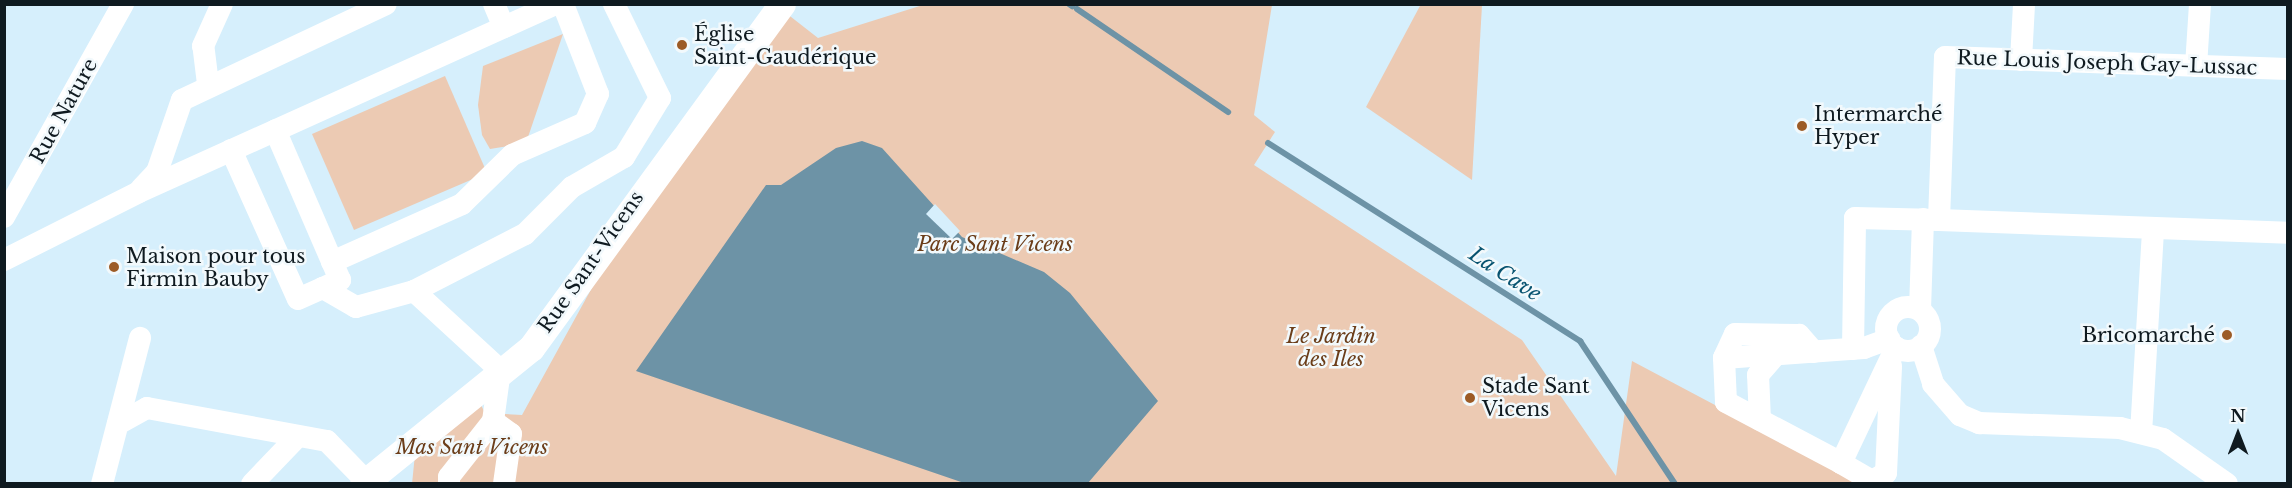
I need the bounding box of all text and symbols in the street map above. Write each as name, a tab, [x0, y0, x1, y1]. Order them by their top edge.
place label: Église Saint-Gaudérique	[694, 22, 877, 69]
marker: Église Saint-Gaudérique	[675, 38, 689, 52]
street label: Rue Louis Joseph Gay-Lussac	[1956, 46, 2258, 80]
street label: Rue Nature	[25, 54, 103, 168]
place label: Intermarché Hyper	[1814, 102, 1942, 149]
marker: Intermarché Hyper	[1795, 119, 1809, 133]
street label: Rue Sant-Vicens	[533, 187, 649, 337]
park label: Parc Sant Vicens	[917, 232, 1073, 256]
water label: La Cave	[1464, 241, 1546, 307]
place label: Maison pour tous Firmin Bauby	[126, 244, 306, 291]
marker: Maison pour tous Firmin Bauby	[107, 260, 121, 274]
place label: Bricomarché	[2082, 323, 2215, 347]
park label: Le Jardin des Iles	[1286, 325, 1376, 372]
marker: Bricomarché	[2220, 328, 2234, 342]
place label: Stade Sant Vicens	[1482, 374, 1589, 421]
marker: Stade Sant Vicens	[1463, 391, 1477, 405]
north arrow	[2208, 404, 2268, 464]
text: N	[2230, 406, 2246, 426]
park label: Mas Sant Vicens	[396, 435, 548, 459]

